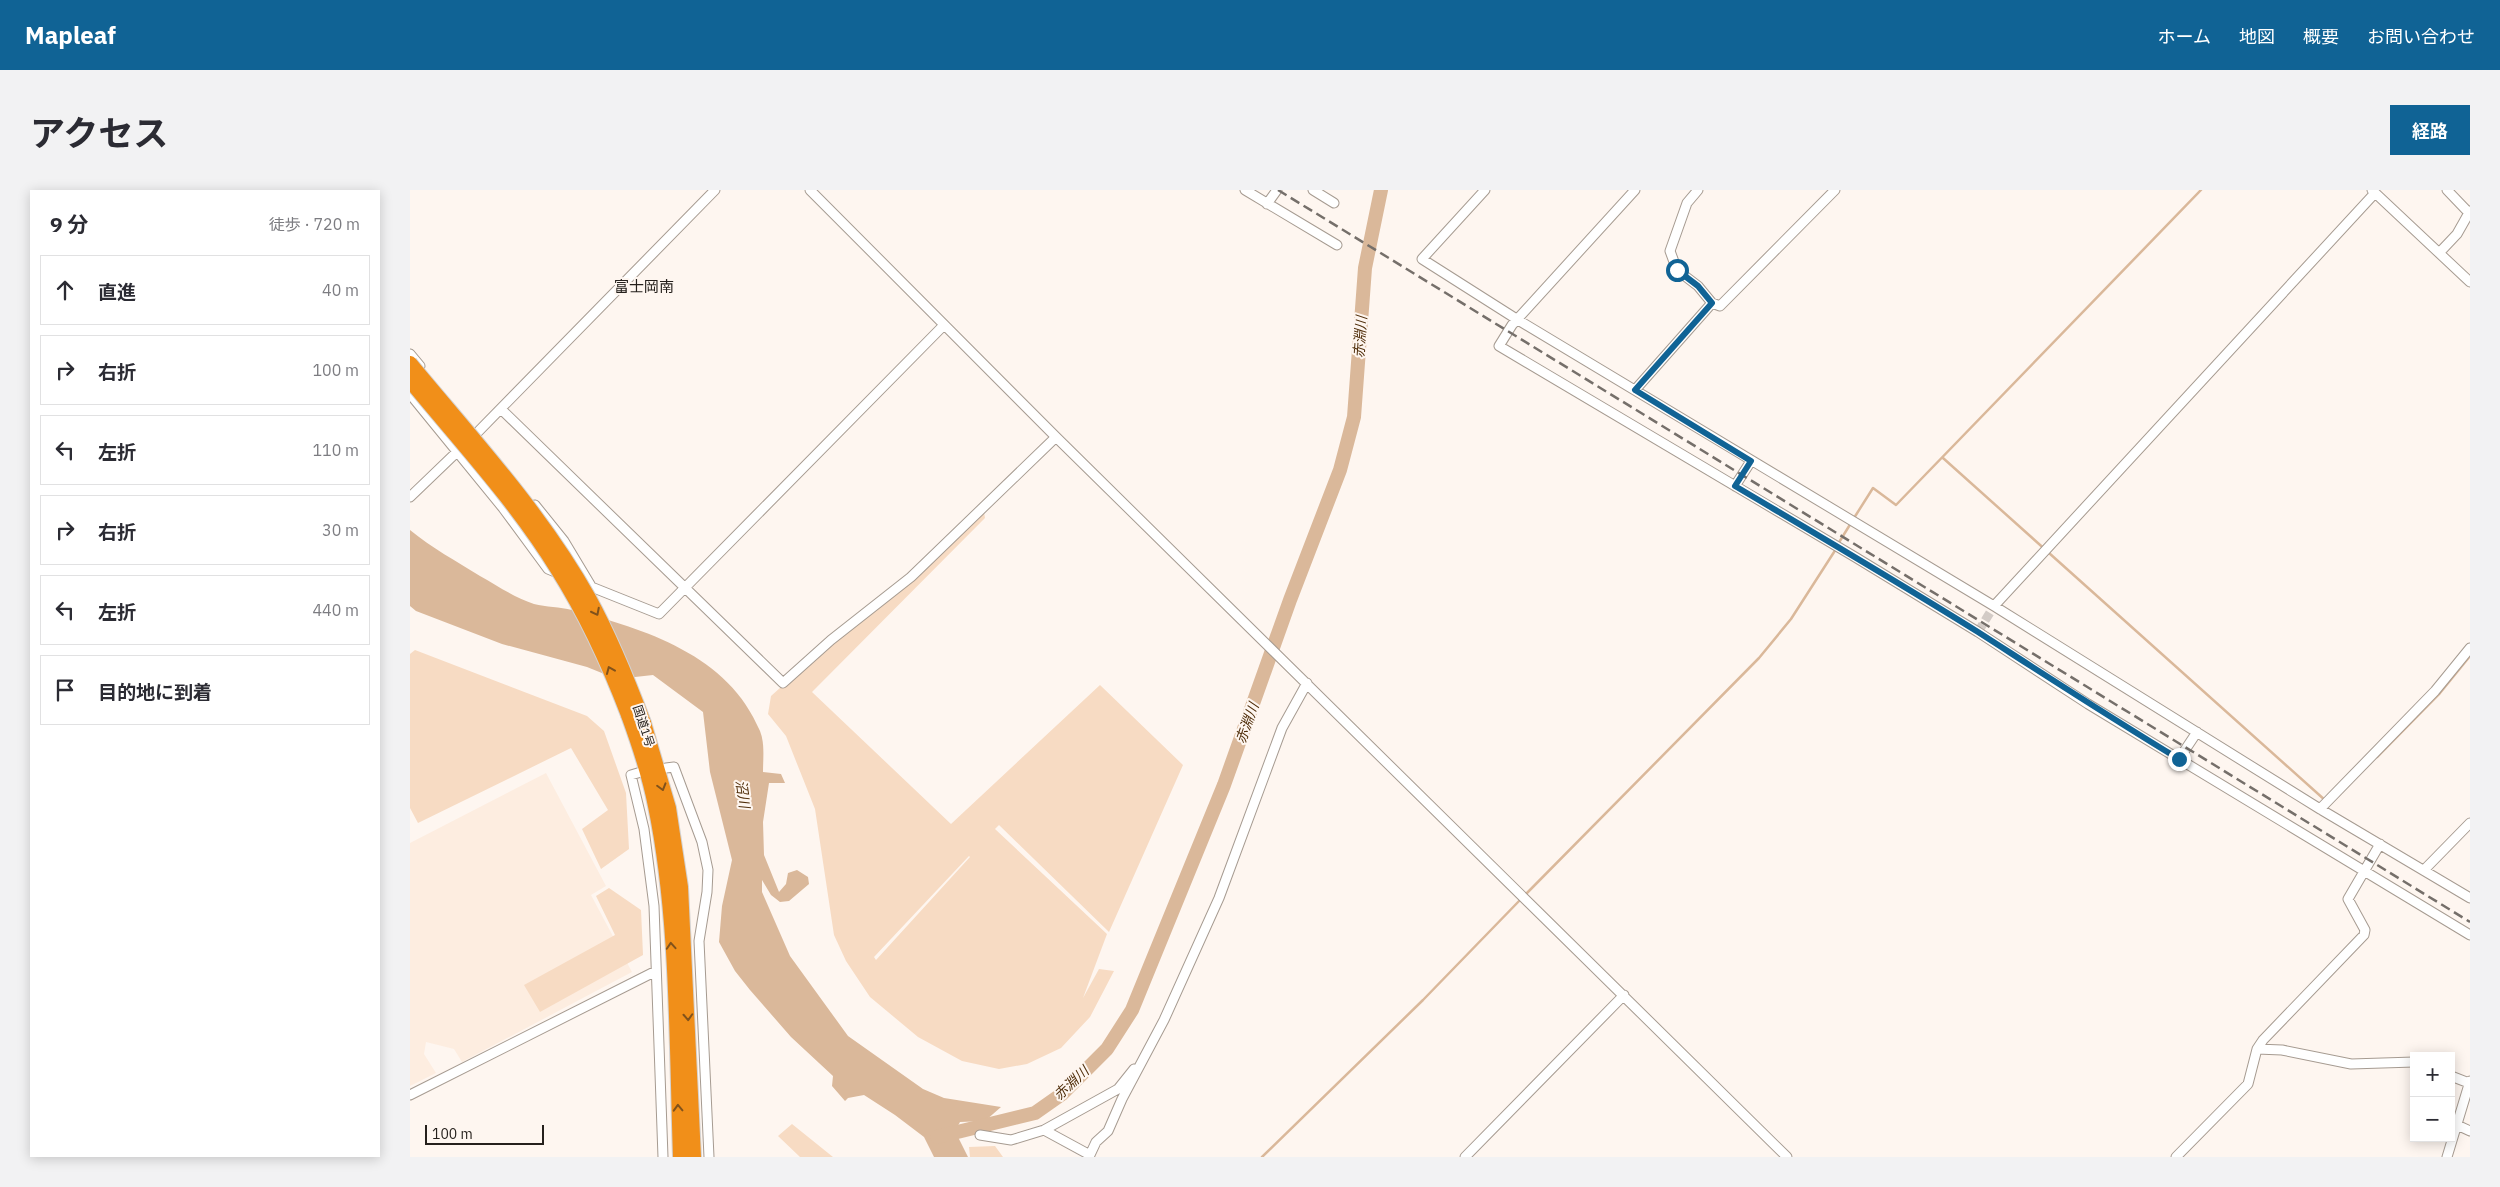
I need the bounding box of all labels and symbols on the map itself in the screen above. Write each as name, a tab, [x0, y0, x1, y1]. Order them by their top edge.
route start	[1666, 259, 1689, 282]
district label: 富士岡南	[614, 277, 674, 296]
water label: 赤淵川	[1350, 313, 1371, 359]
one-way arrow	[590, 606, 600, 615]
one-way arrow	[605, 666, 616, 675]
water label: 赤淵川	[1231, 698, 1263, 746]
street label: 国道1号	[630, 703, 658, 749]
route end	[2168, 748, 2191, 771]
water label: 沼川	[732, 779, 754, 811]
one-way arrow	[657, 782, 667, 790]
one-way arrow	[666, 942, 677, 950]
one-way arrow	[682, 1013, 693, 1021]
water label: 赤淵川	[1050, 1061, 1094, 1104]
one-way arrow	[673, 1104, 684, 1112]
scale bar	[425, 1122, 544, 1145]

